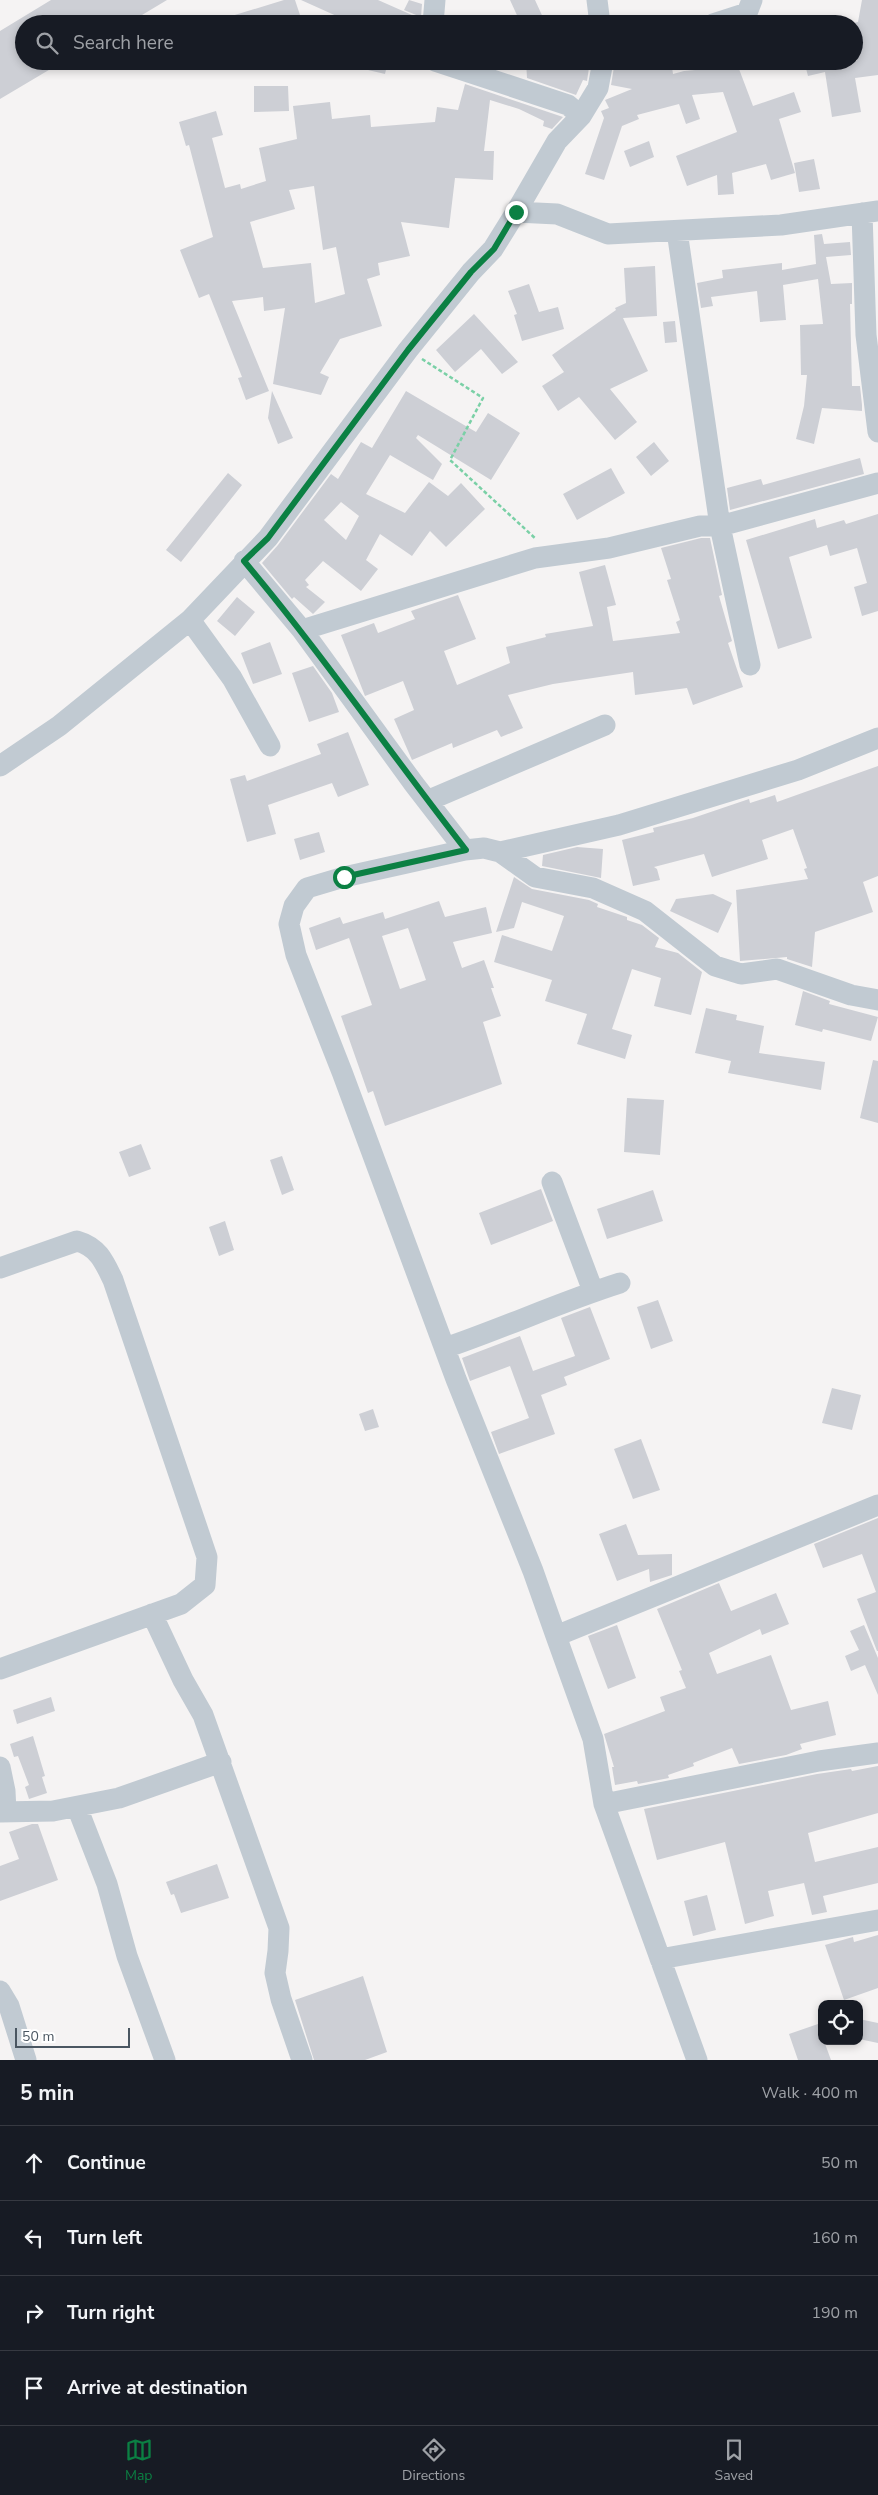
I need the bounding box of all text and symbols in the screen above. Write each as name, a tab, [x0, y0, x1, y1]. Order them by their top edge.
search box	[15, 15, 863, 70]
icon: search	[33, 29, 61, 57]
text: Search here	[73, 30, 174, 56]
route end	[505, 201, 528, 224]
route start	[333, 866, 356, 889]
map controls	[818, 2000, 863, 2045]
button: locate	[818, 2000, 863, 2045]
scale bar	[15, 2025, 130, 2048]
text: 50 m	[22, 2027, 54, 2046]
text: 5 min	[20, 2079, 74, 2107]
text: Walk · 400 m	[762, 2082, 858, 2104]
icon: ahead	[20, 2149, 48, 2177]
text: Continue	[67, 2150, 146, 2176]
text: 50 m	[821, 2152, 858, 2174]
icon: left	[20, 2224, 48, 2252]
text: Turn left	[67, 2225, 142, 2251]
text: 160 m	[811, 2227, 858, 2249]
icon: right	[20, 2299, 48, 2327]
text: Turn right	[67, 2300, 154, 2326]
text: 190 m	[811, 2302, 858, 2324]
icon: arrive	[20, 2374, 48, 2402]
text: Arrive at destination	[67, 2375, 248, 2401]
tab: Map	[125, 2436, 153, 2485]
tab: Directions	[402, 2436, 465, 2485]
tab: Saved	[715, 2436, 753, 2485]

